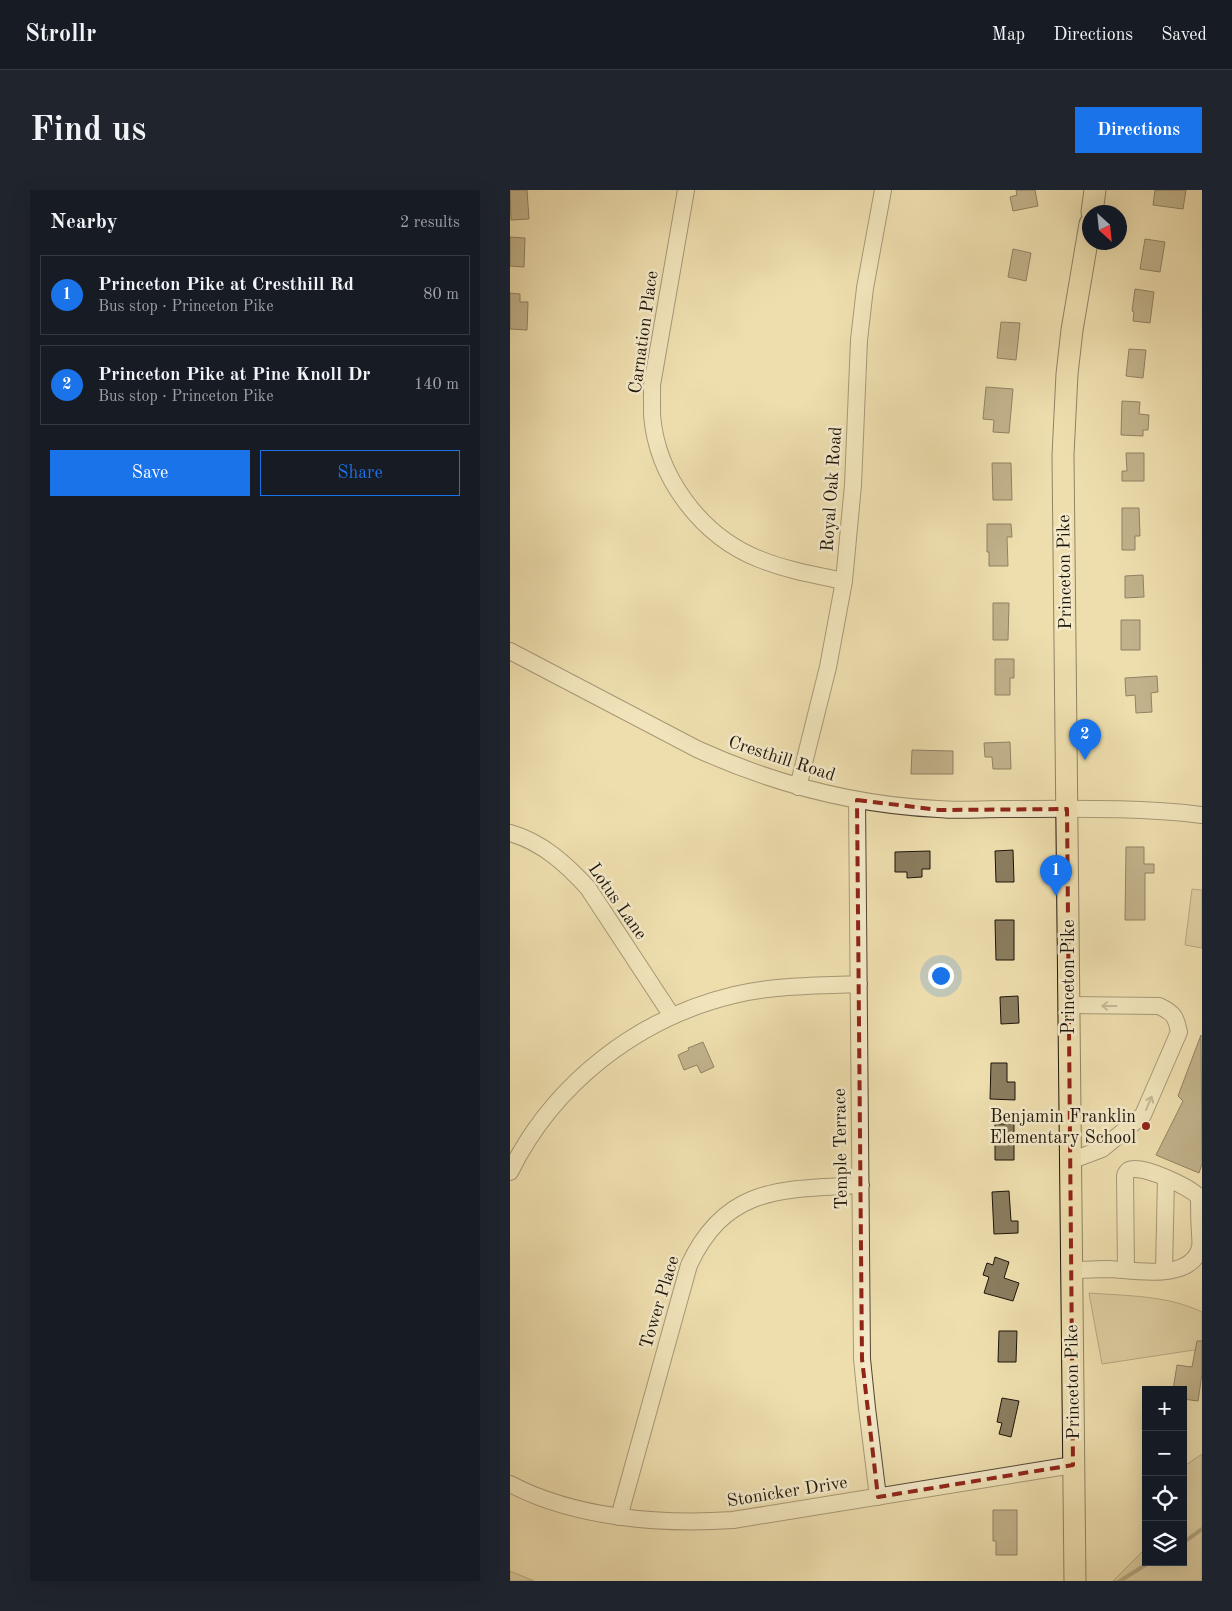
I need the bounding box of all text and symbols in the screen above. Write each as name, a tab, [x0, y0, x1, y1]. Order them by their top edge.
text: Strollr	[25, 23, 96, 47]
text: Map	[992, 26, 1025, 44]
text: Directions	[1053, 26, 1133, 44]
text: Saved	[1161, 26, 1207, 44]
button: Directions	[1075, 107, 1202, 153]
text: Find us	[30, 113, 146, 148]
north arrow	[1082, 205, 1127, 250]
text: Nearby	[50, 212, 118, 233]
text: 2 results	[400, 215, 460, 231]
street label: Carnation Place	[626, 270, 662, 395]
text: Princeton Pike at Cresthill Rd	[98, 276, 354, 295]
text: 1	[62, 287, 72, 303]
text: 80 m	[423, 287, 459, 303]
text: Bus stop · Princeton Pike	[98, 299, 274, 315]
text: Princeton Pike at Pine Knoll Dr	[98, 366, 371, 385]
text: 2	[62, 377, 72, 393]
text: 140 m	[414, 377, 459, 393]
text: Bus stop · Princeton Pike	[98, 389, 274, 405]
street label: Royal Oak Road	[819, 426, 845, 552]
button: Save	[50, 450, 250, 496]
button: Share	[260, 450, 460, 496]
street label: Princeton Pike	[1055, 514, 1075, 630]
pin: 2	[1069, 719, 1101, 760]
street label: Cresthill Road	[726, 733, 837, 785]
pin: 1	[1040, 855, 1072, 896]
street label: Lotus Lane	[584, 860, 650, 943]
street label: Princeton Pike	[1060, 919, 1078, 1035]
your location	[928, 963, 954, 989]
one-way arrow	[1102, 1001, 1118, 1011]
street label: Temple Terrace	[831, 1088, 851, 1210]
one-way arrow	[1144, 1096, 1154, 1111]
place label: Benjamin Franklin Elementary School	[989, 1108, 1136, 1147]
marker: Benjamin Franklin Elementary School	[1140, 1120, 1152, 1132]
street label: Tower Place	[637, 1254, 683, 1351]
street label: Princeton Pike	[1063, 1324, 1083, 1440]
map controls	[1142, 1386, 1187, 1566]
button: +	[1142, 1386, 1187, 1431]
button: −	[1142, 1431, 1187, 1476]
street label: Stonicker Drive	[725, 1474, 849, 1510]
button: locate	[1142, 1476, 1187, 1521]
button: layers	[1142, 1521, 1187, 1566]

